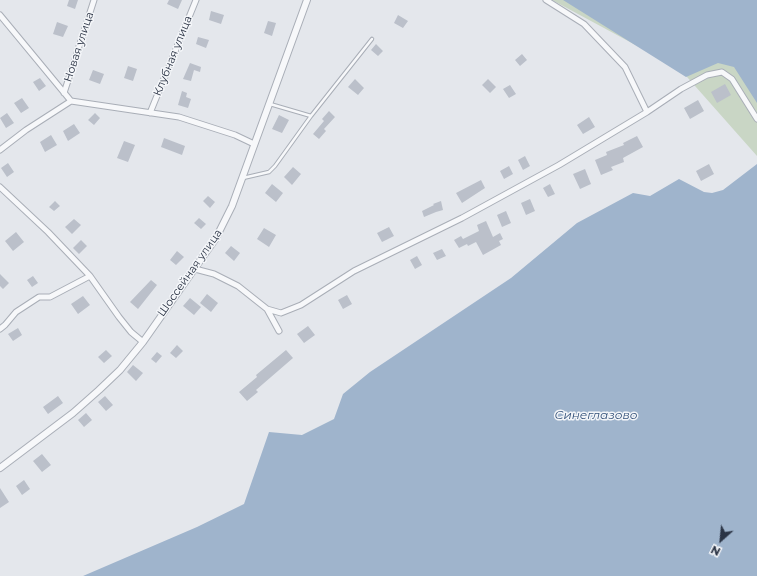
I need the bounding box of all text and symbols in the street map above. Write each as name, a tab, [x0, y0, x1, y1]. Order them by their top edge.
street label: Новая улица	[61, 10, 97, 84]
street label: Клубная улица	[151, 14, 195, 98]
street label: Шоссейная улица	[155, 227, 225, 319]
water label: Синеглазово	[555, 408, 637, 422]
north arrow	[701, 520, 741, 560]
text: N	[708, 542, 723, 559]

